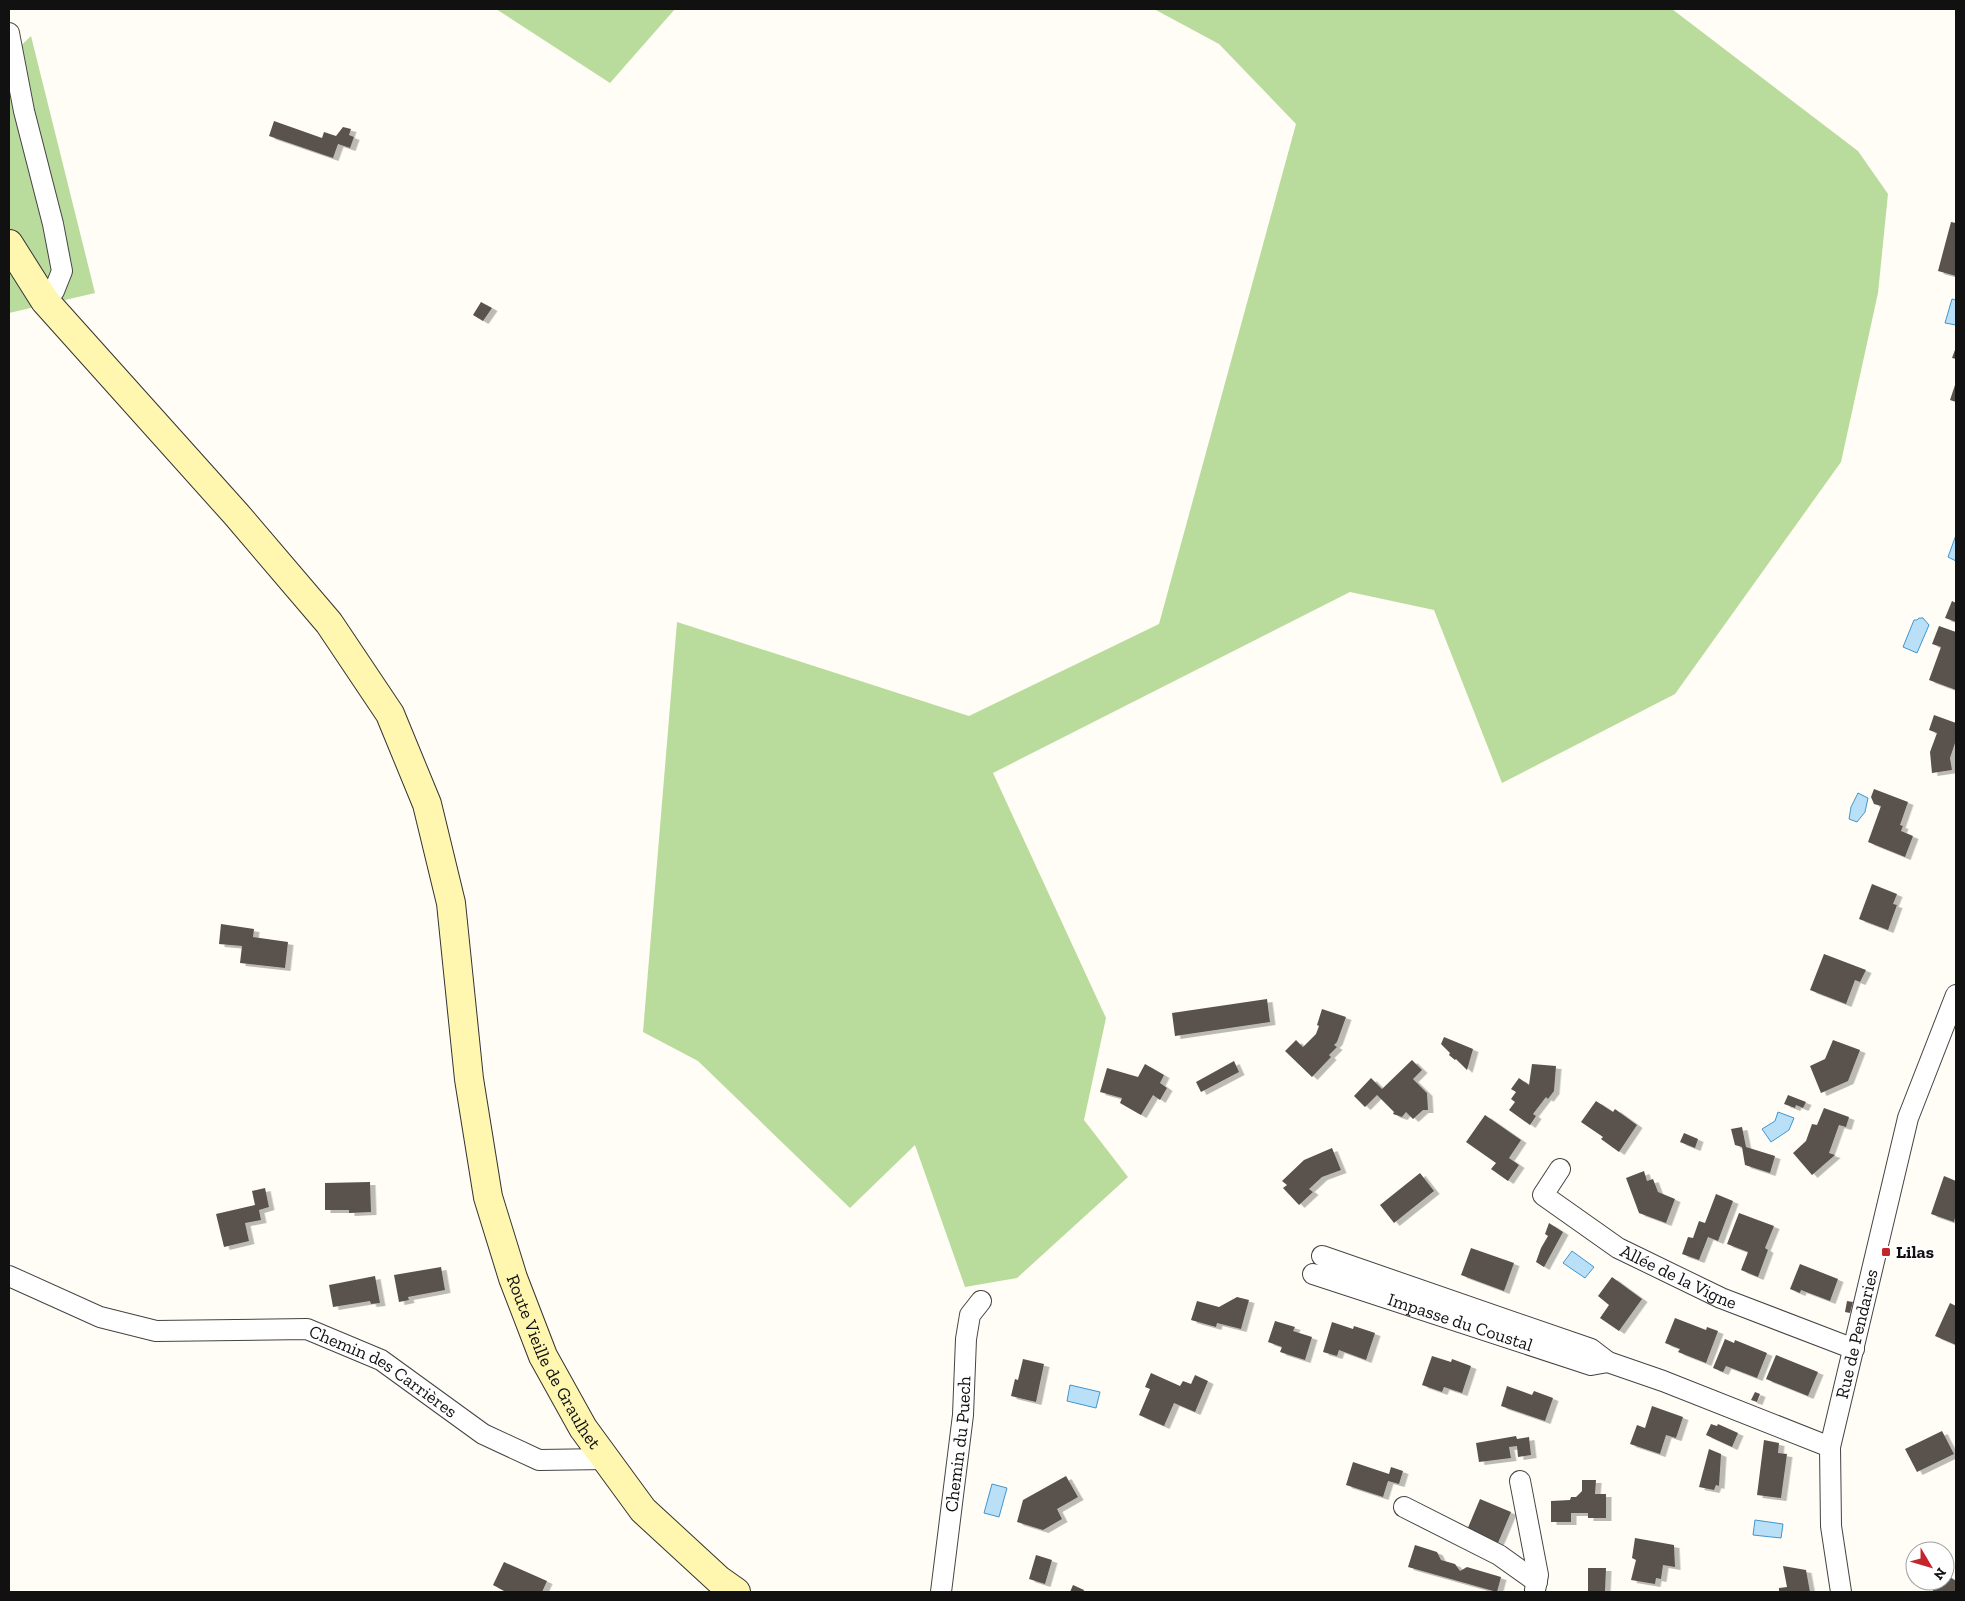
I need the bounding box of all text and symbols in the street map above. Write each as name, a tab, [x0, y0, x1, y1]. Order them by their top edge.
street label: Allée de la Vigne	[1617, 1240, 1740, 1314]
place label: Lilas	[1896, 1241, 1934, 1263]
marker: Lilas	[1880, 1246, 1892, 1258]
street label: Rue de Pendaries	[1831, 1267, 1883, 1401]
street label: Route Vieille de Graulhet	[502, 1271, 606, 1454]
street label: Impasse du Coustal	[1385, 1288, 1536, 1356]
street label: Chemin des Carrières	[306, 1320, 462, 1423]
street label: Chemin du Puech	[940, 1376, 976, 1513]
north arrow	[1905, 1541, 1955, 1591]
text: N	[1930, 1564, 1950, 1583]

